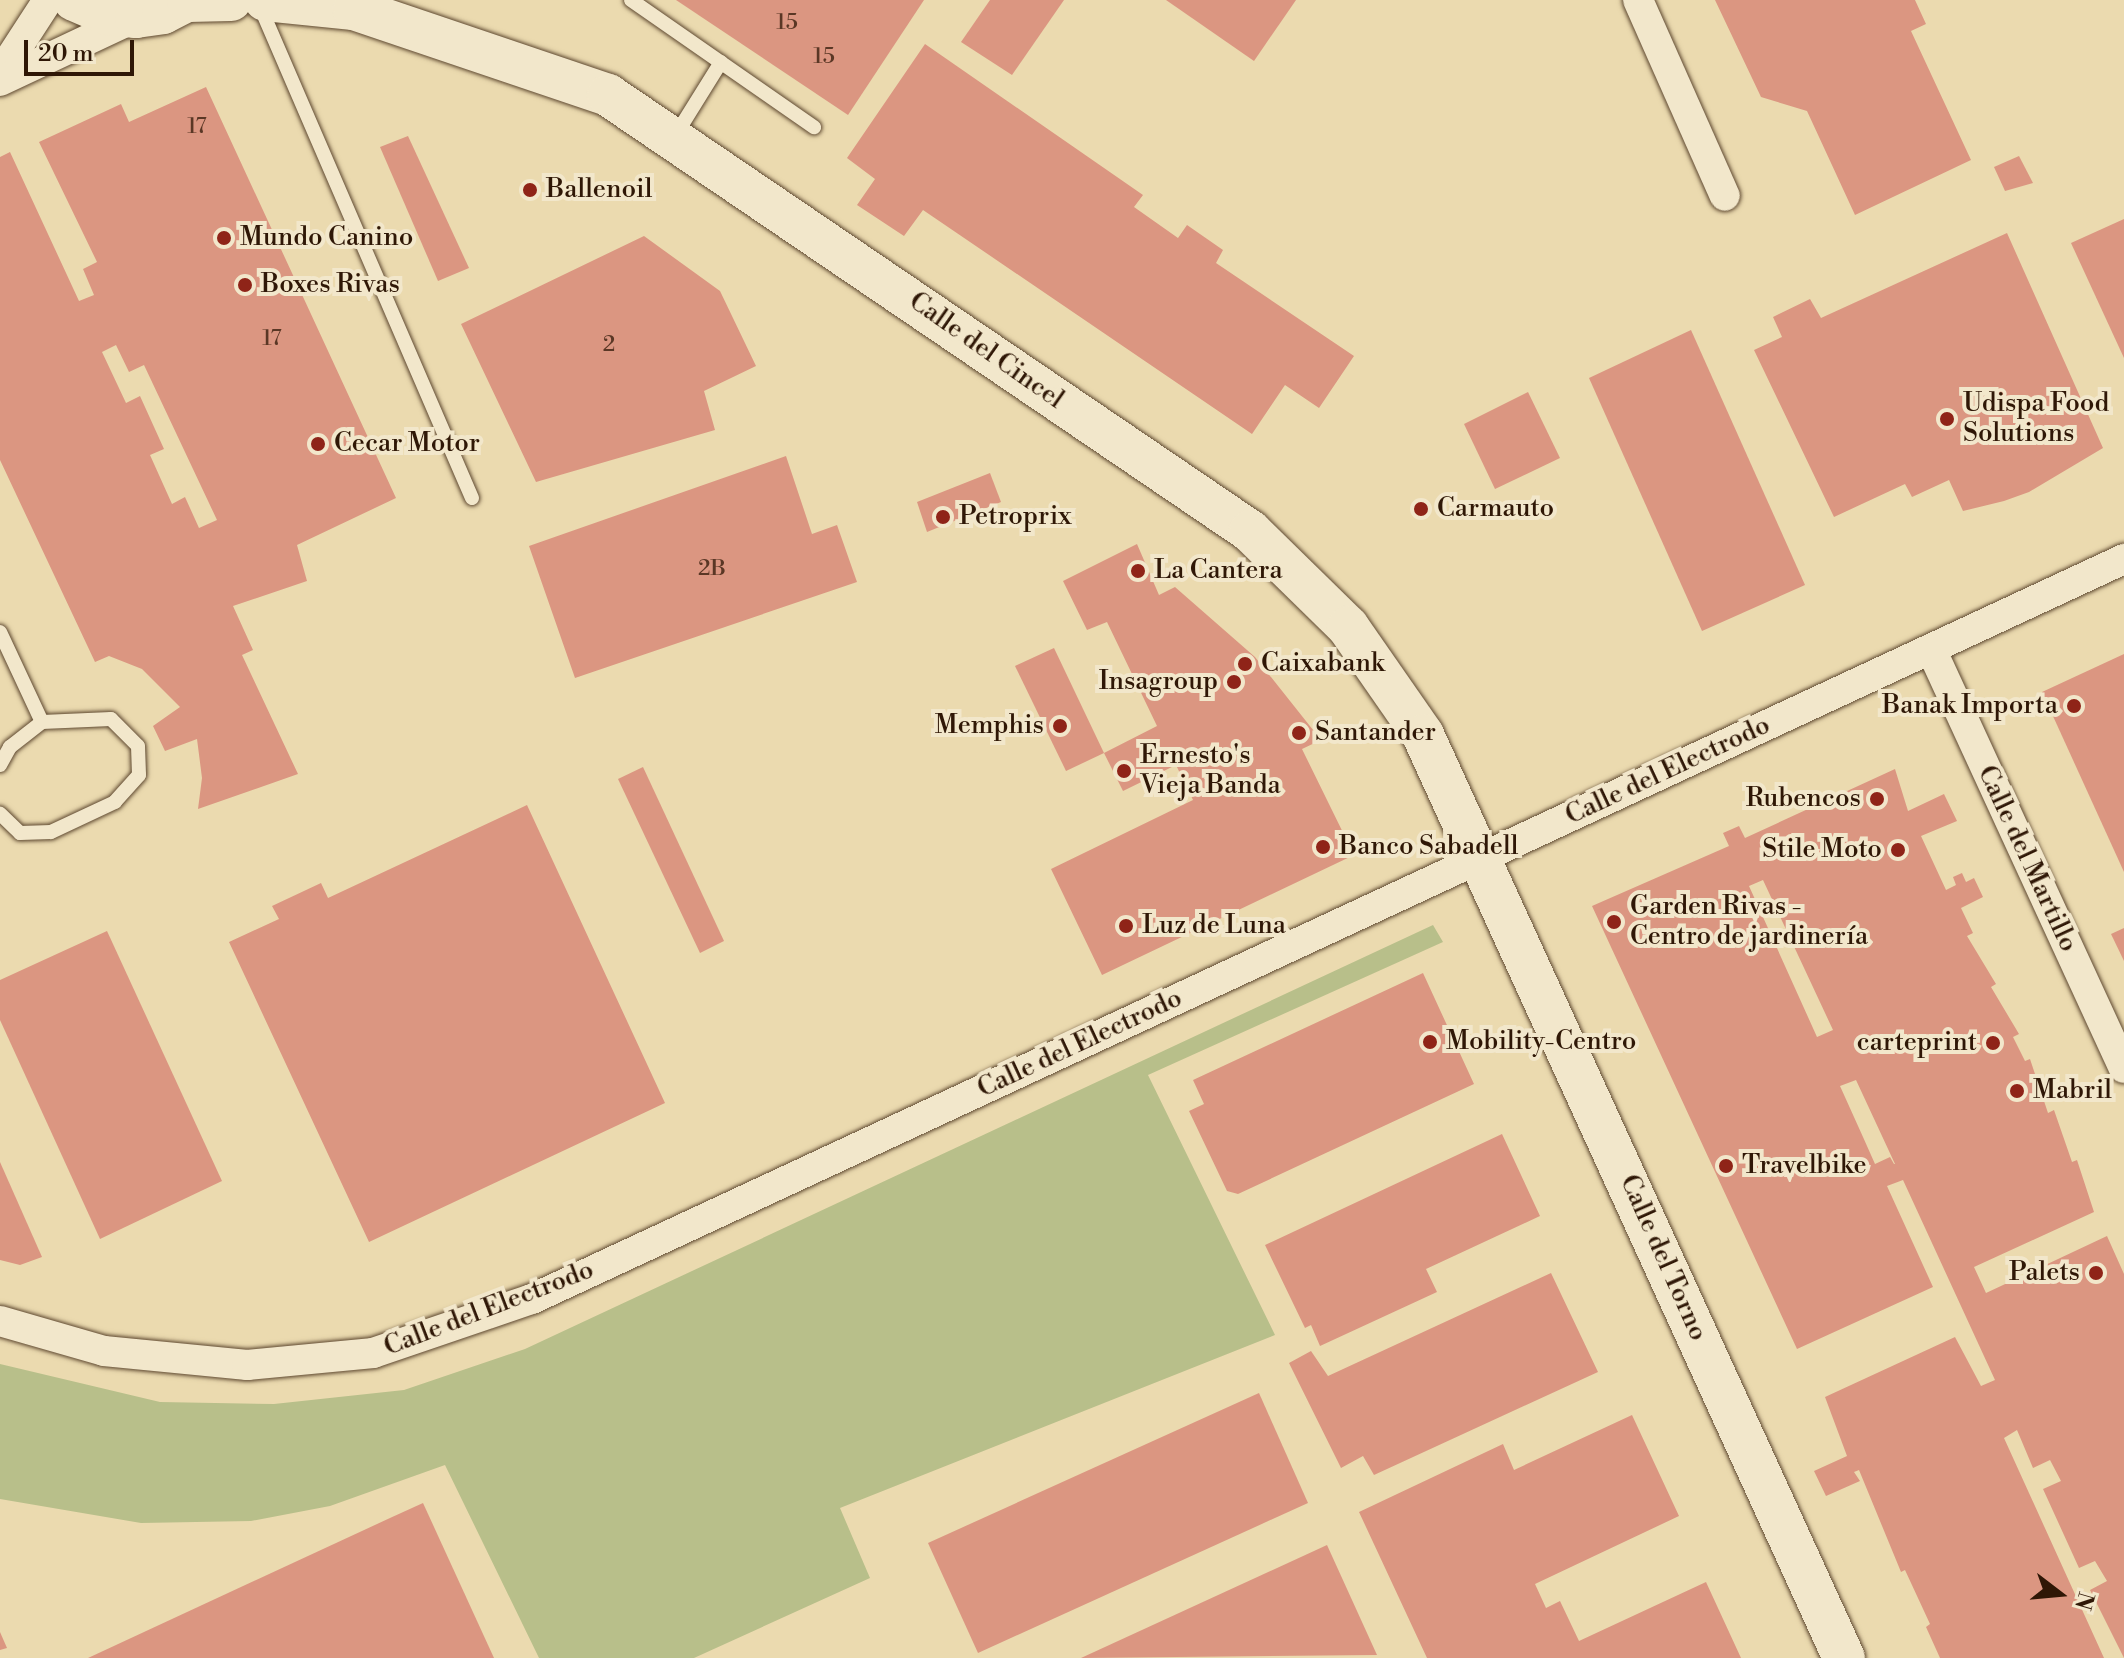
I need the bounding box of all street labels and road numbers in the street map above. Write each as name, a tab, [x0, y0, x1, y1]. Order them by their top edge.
street label: Calle del Cincel	[903, 286, 1069, 416]
street label: Calle del Electrodo	[1561, 710, 1775, 832]
street label: Calle del Martillo	[1970, 761, 2084, 957]
street label: Calle del Electrodo	[973, 983, 1187, 1105]
street label: Calle del Torno	[1613, 1170, 1713, 1346]
street label: Calle del Electrodo	[380, 1255, 598, 1363]

